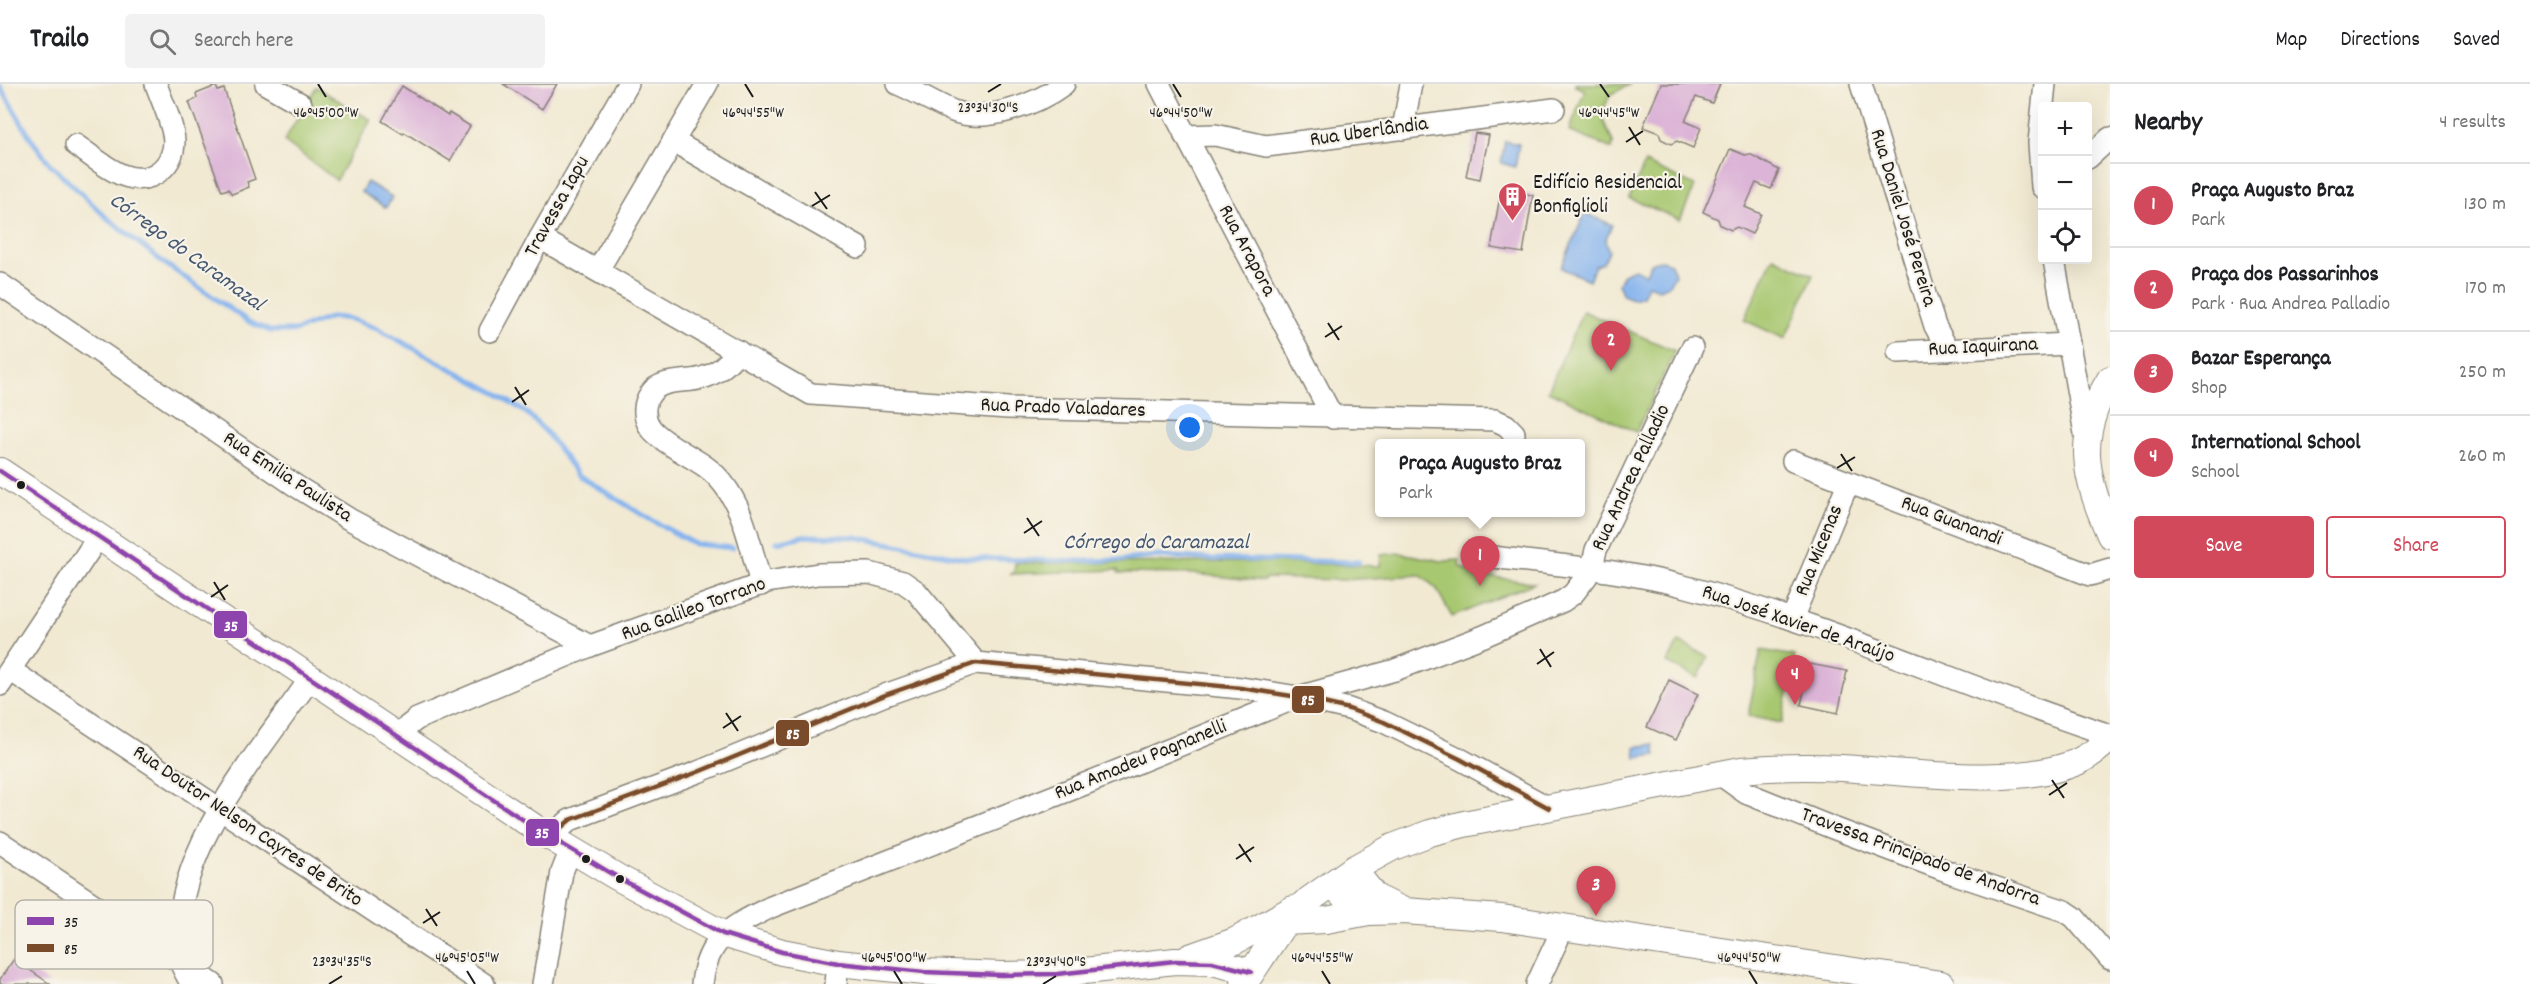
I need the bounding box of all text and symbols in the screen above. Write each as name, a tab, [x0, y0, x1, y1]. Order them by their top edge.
search box	[125, 14, 545, 68]
text: Trailo	[30, 21, 89, 61]
icon: search	[146, 25, 179, 58]
text: Search here	[194, 26, 293, 57]
text: Map	[2276, 26, 2307, 56]
text: Directions	[2340, 26, 2420, 56]
text: Saved	[2453, 26, 2500, 56]
text: 23°34'30"S	[958, 98, 1018, 120]
map controls	[2038, 102, 2092, 264]
button: +	[2038, 102, 2092, 156]
text: 46°45'00"W	[294, 103, 359, 125]
text: 46°44'55"W	[722, 103, 784, 125]
text: 46°44'50"W	[1150, 103, 1213, 125]
text: 46°44'45"W	[1579, 103, 1640, 125]
text: Nearby	[2134, 105, 2202, 142]
text: 4 results	[2439, 109, 2506, 137]
street label: Rua Uberlândia	[1308, 110, 1431, 156]
street label: Rua Daniel José Pereira	[1861, 126, 1944, 312]
street label: Travessa Iapu	[518, 151, 598, 263]
button: −	[2038, 156, 2092, 210]
place label: Edifício Residencial Bonfiglioli	[1533, 169, 1682, 223]
text: Praça Augusto Braz	[2191, 176, 2354, 207]
building icon: Edifício Residencial Bonfiglioli	[1496, 180, 1528, 222]
water label: Córrego do Caramazal	[102, 186, 271, 321]
text: 1	[2151, 191, 2156, 219]
text: 130 m	[2464, 191, 2506, 219]
street label: Rua Arapora	[1209, 200, 1283, 303]
text: Park	[2191, 207, 2225, 235]
button: locate	[2038, 210, 2092, 264]
text: Praça dos Passarinhos	[2191, 260, 2379, 291]
text: 2	[2149, 275, 2158, 303]
text: 170 m	[2465, 275, 2506, 303]
text: Park · Rua Andrea Palladio	[2191, 291, 2390, 319]
pin: 2	[1592, 322, 1630, 371]
street label: Rua Iaquirana	[1927, 330, 2040, 366]
text: Bazar Esperança	[2191, 344, 2331, 375]
text: 3	[2149, 359, 2158, 387]
text: 250 m	[2459, 359, 2506, 387]
text: Shop	[2191, 375, 2227, 403]
street label: Rua Prado Valadares	[980, 391, 1146, 427]
street label: Rua Andrea Palladio	[1585, 400, 1679, 556]
your location	[1175, 413, 1204, 442]
street label: Rua Emilia Paulista	[216, 425, 359, 532]
text: International School	[2191, 428, 2361, 459]
popup	[1375, 439, 1585, 517]
text: 4	[2149, 443, 2158, 471]
text: 260 m	[2458, 443, 2506, 471]
text: Praça Augusto Braz	[1399, 449, 1561, 480]
text: School	[2191, 459, 2240, 487]
unlabelled marker	[15, 479, 27, 491]
text: Park	[1399, 480, 1433, 508]
street label: Rua Guanandi	[1896, 489, 2006, 555]
street label: Rua Micenas	[1788, 501, 1852, 601]
button: Save	[2134, 516, 2314, 578]
button: Share	[2326, 516, 2506, 578]
water label: Córrego do Caramazal	[1063, 528, 1250, 559]
pin: 1	[1460, 536, 1500, 586]
street label: Rua Galileo Torrano	[617, 570, 771, 650]
street label: Rua José Xavier de Araújo	[1698, 578, 1898, 672]
line badge: 35	[213, 610, 248, 639]
text: 35	[224, 616, 238, 639]
pin: 4	[1776, 656, 1814, 705]
line badge: 85	[1291, 685, 1325, 714]
text: 85	[1301, 690, 1315, 713]
street label: Rua Amadeu Pagnanelli	[1050, 713, 1232, 809]
line badge: 85	[775, 719, 810, 747]
text: 85	[786, 724, 800, 747]
street label: Rua Doutor Nelson Cayres de Brito	[126, 738, 368, 916]
street label: Travessa Principado de Andorra	[1796, 801, 2045, 916]
line badge: 35	[525, 818, 560, 847]
text: 35	[535, 823, 549, 846]
unlabelled marker	[580, 853, 592, 865]
pin: 3	[1576, 866, 1616, 916]
unlabelled marker	[614, 873, 626, 885]
legend	[15, 900, 213, 969]
text: 35	[64, 912, 79, 935]
text: 85	[64, 939, 78, 962]
text: 46°45'05"W	[435, 948, 499, 970]
text: 46°45'00"W	[862, 948, 927, 970]
text: 46°44'55"W	[1291, 948, 1353, 970]
text: 46°44'50"W	[1718, 948, 1781, 970]
text: 23°34'35"S	[312, 952, 372, 974]
text: 23°34'40"S	[1026, 952, 1086, 974]

